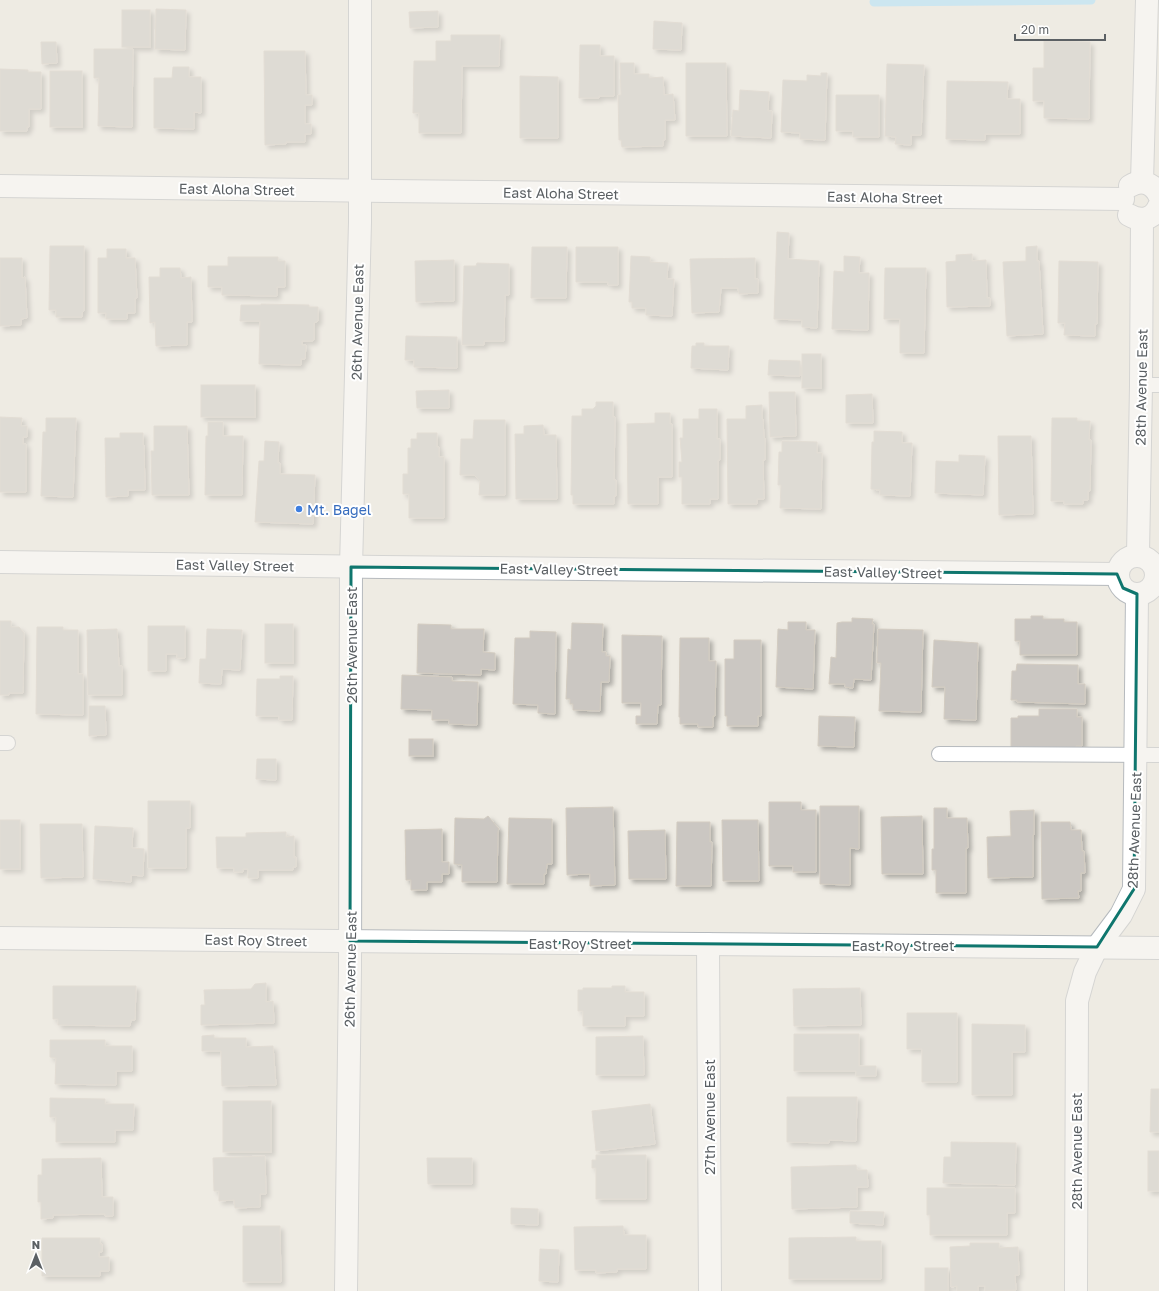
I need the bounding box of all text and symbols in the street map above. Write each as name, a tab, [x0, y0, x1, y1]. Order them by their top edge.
scale bar	[1015, 16, 1105, 42]
text: 20 m	[1021, 22, 1049, 37]
street label: East Aloha Street	[179, 179, 295, 199]
street label: East Aloha Street	[503, 183, 619, 203]
street label: East Aloha Street	[827, 187, 943, 207]
street label: 26th Avenue East	[347, 264, 367, 380]
street label: 28th Avenue East	[1131, 329, 1151, 445]
place label: Mt. Bagel	[307, 501, 371, 518]
marker: Mt. Bagel	[294, 504, 304, 514]
street label: East Valley Street	[175, 555, 295, 575]
street label: East Valley Street	[499, 559, 619, 579]
street label: East Valley Street	[823, 562, 943, 582]
street label: 26th Avenue East	[343, 587, 360, 703]
street label: 28th Avenue East	[1123, 771, 1145, 889]
street label: 26th Avenue East	[340, 911, 360, 1027]
street label: East Roy Street	[204, 931, 308, 949]
street label: East Roy Street	[528, 935, 632, 952]
street label: East Roy Street	[851, 937, 955, 954]
street label: 27th Avenue East	[701, 1059, 718, 1175]
street label: 28th Avenue East	[1068, 1093, 1085, 1209]
north arrow	[16, 1235, 56, 1275]
text: N	[32, 1238, 40, 1251]

